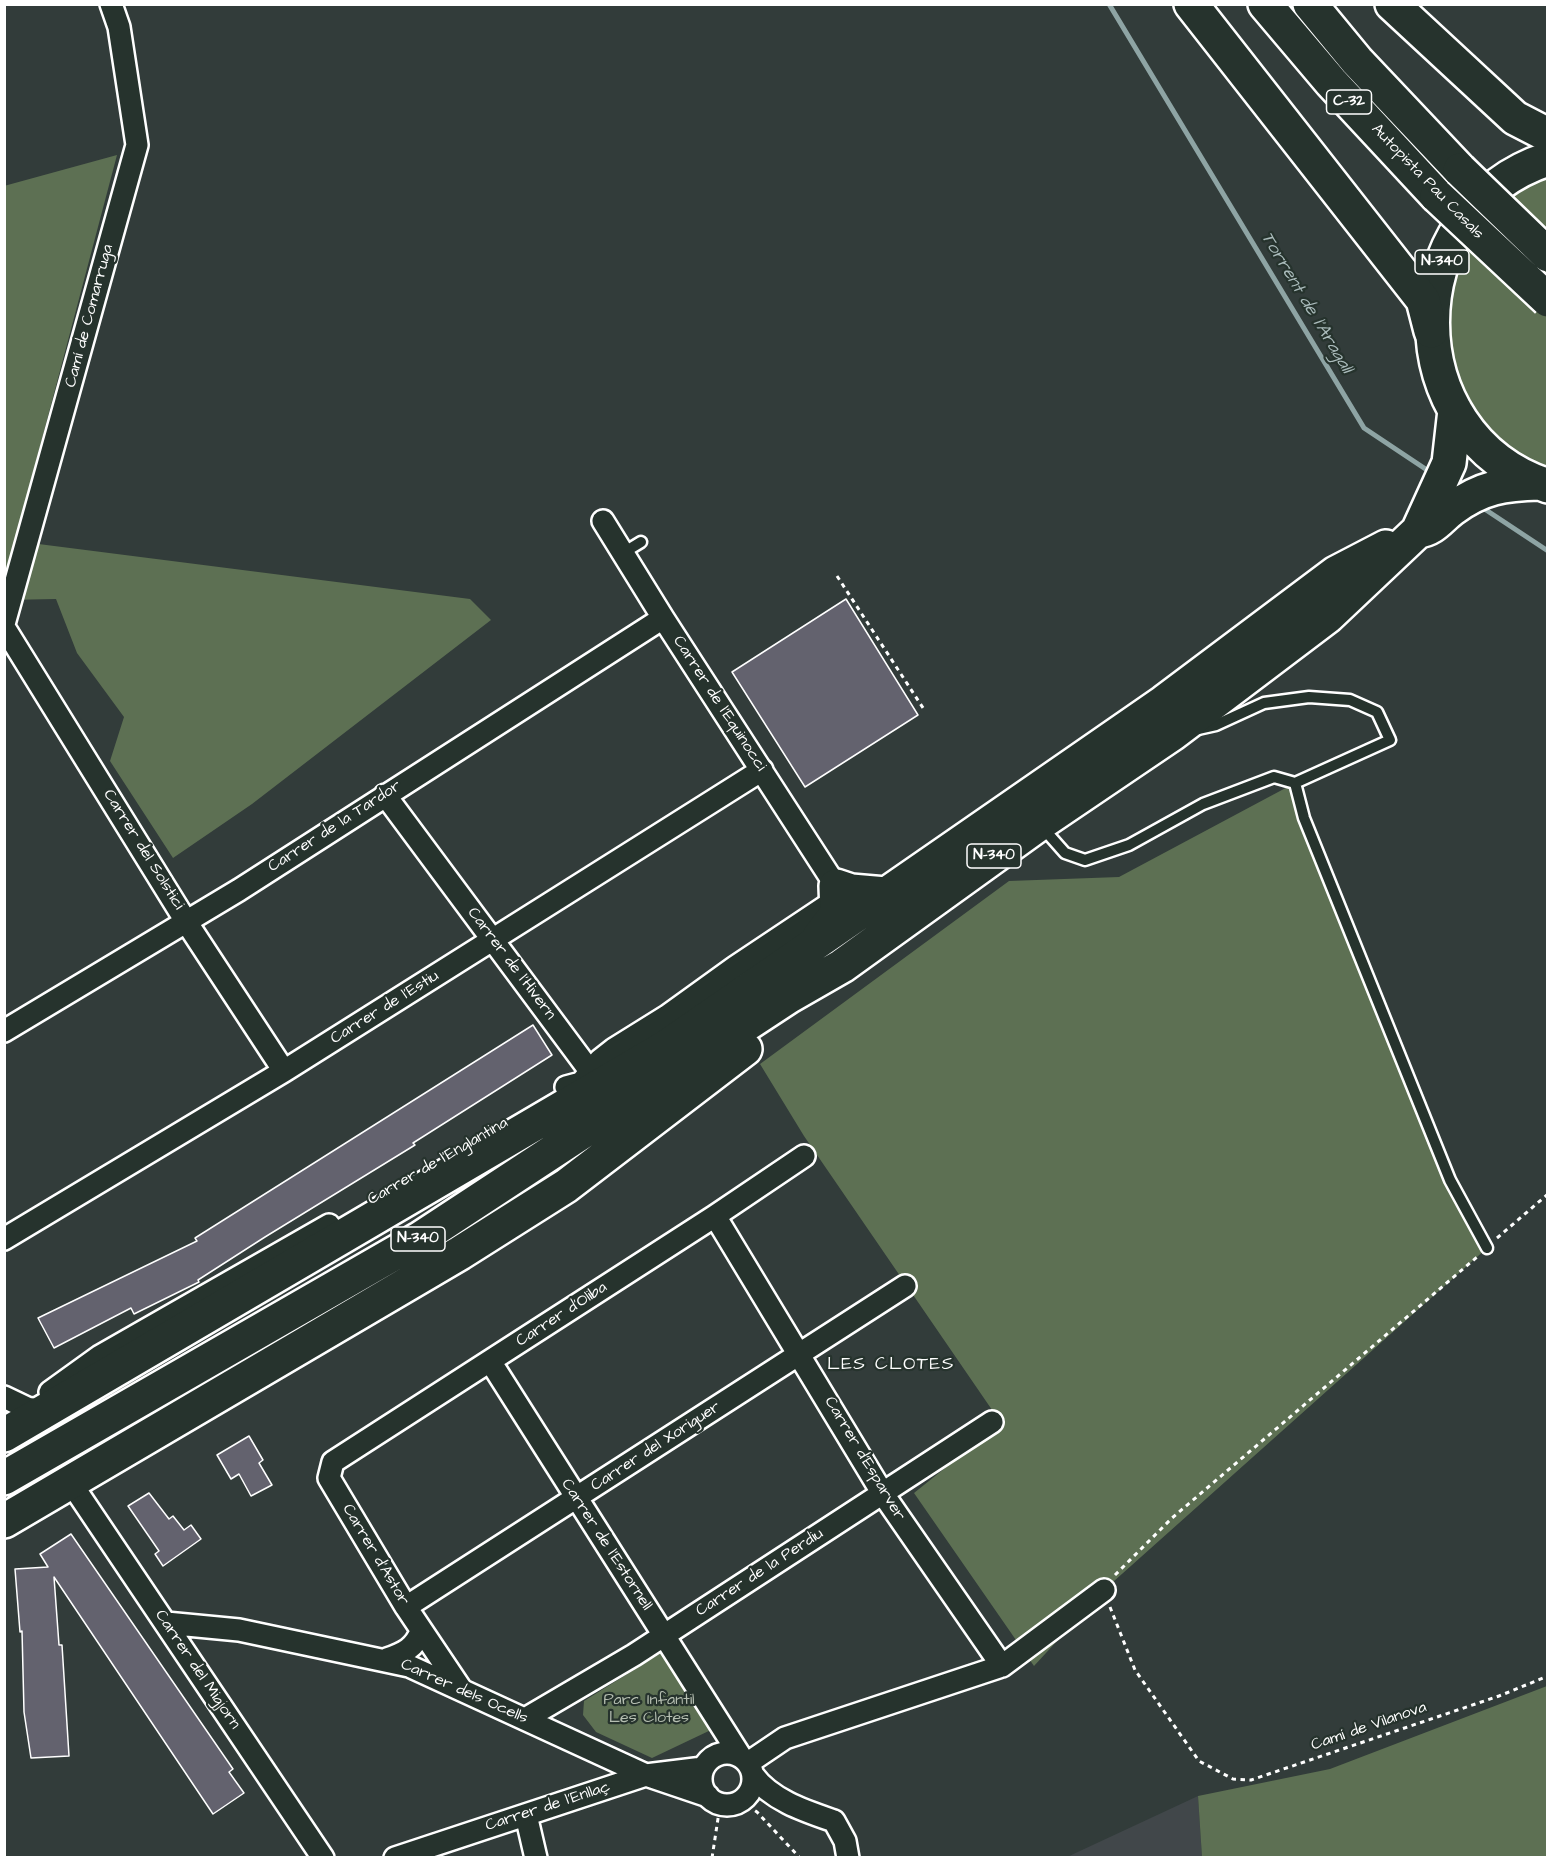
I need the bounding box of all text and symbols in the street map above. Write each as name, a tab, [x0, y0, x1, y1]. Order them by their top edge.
road number: C-32	[1326, 90, 1372, 114]
street label: Autopista Pau Casals	[1367, 120, 1487, 244]
water label: Torrent de l'Aragall	[1255, 228, 1357, 378]
street label: Camí de Comarruga	[62, 242, 118, 390]
road number: N-340	[1415, 250, 1469, 274]
street label: Carrer de l'Equinocci	[668, 633, 770, 775]
street label: Carrer de la Tardor	[265, 777, 405, 877]
street label: Carrer del Solstici	[98, 786, 188, 914]
road number: N-340	[967, 844, 1021, 868]
street label: Carrer de l'Hivern	[463, 904, 559, 1024]
street label: Carrer de l'Estiu	[327, 967, 443, 1049]
street label: Carrer de l'Englantina	[364, 1114, 512, 1210]
road number: N-340	[391, 1227, 445, 1251]
street label: Carrer d'Oliba	[513, 1278, 611, 1352]
district label: LES CLOTES	[827, 1354, 955, 1376]
street label: Carrer d'Esparver	[819, 1394, 909, 1524]
street label: Carrer del Xoriguer	[588, 1398, 724, 1496]
street label: Carrer de l'Estornell	[556, 1476, 656, 1614]
street label: Carrer d'Astor	[337, 1501, 413, 1609]
street label: Carrer de la Perdiu	[693, 1525, 827, 1621]
street label: Carrer del Migjorn	[150, 1607, 244, 1733]
street label: Carrer dels Ocells	[397, 1655, 531, 1729]
park label: Parc Infantil Les Clotes	[603, 1691, 695, 1729]
street label: Camí de Vilanova	[1309, 1698, 1429, 1756]
street label: Carrer de l'Enllaç	[483, 1778, 613, 1836]

